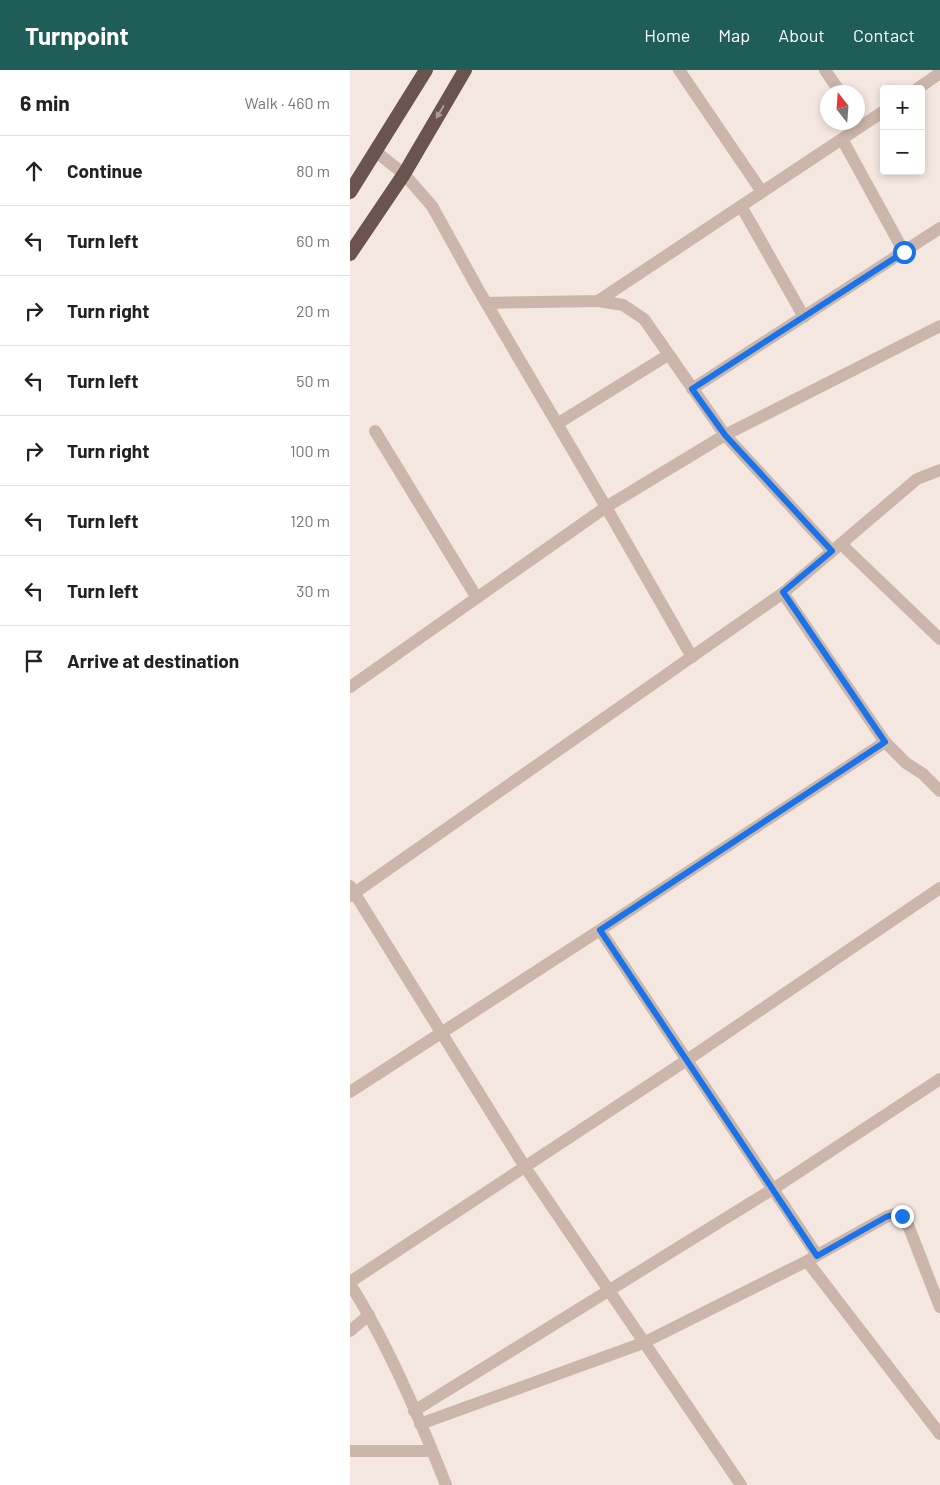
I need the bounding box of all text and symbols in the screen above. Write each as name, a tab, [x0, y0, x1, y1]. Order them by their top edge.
text: Turnpoint	[25, 21, 129, 50]
text: Home	[644, 24, 690, 46]
text: Map	[718, 24, 750, 46]
text: About	[778, 24, 825, 46]
text: Contact	[853, 24, 915, 46]
north arrow	[820, 85, 865, 130]
map controls	[880, 85, 925, 175]
button: +	[880, 85, 925, 130]
text: 6 min	[20, 90, 70, 115]
text: Walk · 460 m	[245, 93, 330, 112]
one-way arrow	[436, 105, 445, 119]
button: −	[880, 130, 925, 175]
icon: ahead	[20, 157, 48, 185]
text: Continue	[67, 159, 143, 182]
text: 80 m	[296, 161, 330, 180]
icon: left	[20, 227, 48, 255]
text: Turn left	[67, 229, 138, 252]
text: 60 m	[296, 231, 330, 250]
route start	[893, 241, 916, 264]
icon: right	[20, 297, 48, 325]
text: Turn right	[67, 299, 149, 322]
text: 20 m	[296, 301, 330, 320]
icon: left	[20, 367, 48, 395]
text: Turn left	[67, 369, 138, 392]
text: 50 m	[296, 371, 330, 390]
icon: right	[20, 437, 48, 465]
text: Turn right	[67, 439, 149, 462]
text: 100 m	[290, 441, 330, 460]
icon: left	[20, 507, 48, 535]
text: Turn left	[67, 509, 138, 532]
text: 120 m	[290, 511, 330, 530]
icon: left	[20, 577, 48, 605]
text: Turn left	[67, 579, 138, 602]
text: 30 m	[296, 581, 330, 600]
icon: arrive	[20, 647, 48, 675]
text: Arrive at destination	[67, 649, 239, 672]
route end	[891, 1205, 914, 1228]

